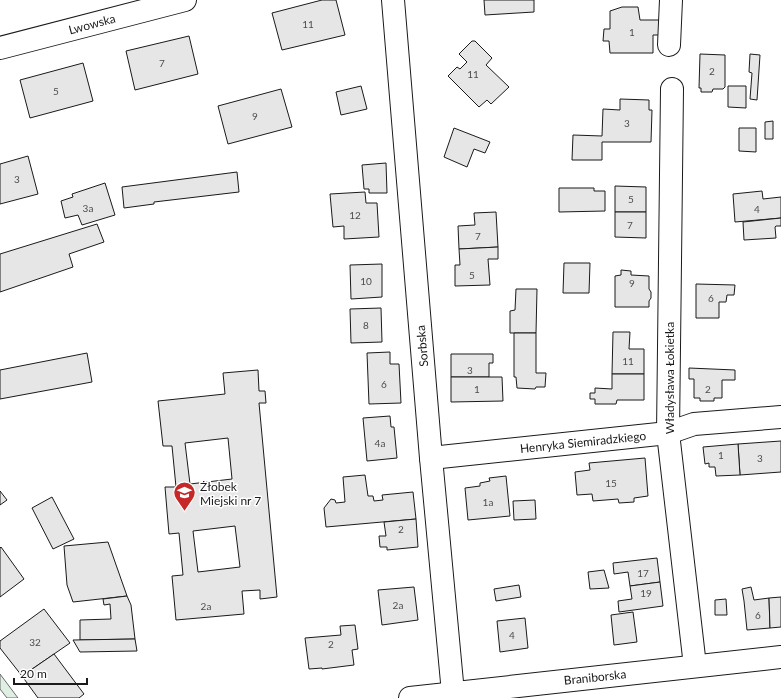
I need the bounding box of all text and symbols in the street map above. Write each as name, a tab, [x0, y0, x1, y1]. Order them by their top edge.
street label: Lwowska	[67, 11, 117, 37]
house number: 11	[302, 18, 314, 30]
house number: 1	[629, 26, 635, 38]
house number: 7	[159, 57, 165, 69]
house number: 2	[709, 65, 715, 77]
house number: 11	[467, 68, 479, 80]
house number: 5	[53, 85, 59, 97]
house number: 9	[252, 110, 258, 122]
house number: 3	[624, 117, 630, 129]
house number: 3	[14, 173, 20, 185]
house number: 5	[628, 193, 634, 205]
house number: 3a	[83, 202, 93, 214]
house number: 4	[754, 203, 760, 215]
house number: 12	[349, 209, 361, 221]
house number: 7	[627, 219, 633, 231]
house number: 7	[475, 230, 481, 242]
house number: 5	[469, 269, 475, 281]
house number: 10	[360, 275, 372, 287]
house number: 9	[629, 277, 635, 289]
house number: 6	[708, 292, 714, 304]
house number: 8	[363, 319, 369, 331]
street label: Władysława Łokietka	[662, 322, 677, 434]
street label: Sorbska	[413, 325, 431, 367]
house number: 11	[622, 355, 634, 367]
house number: 3	[467, 364, 473, 376]
house number: 6	[381, 378, 387, 390]
house number: 1	[474, 383, 480, 395]
house number: 2	[705, 383, 711, 395]
street label: Henryka Siemiradzkiego	[519, 428, 647, 456]
house number: 4a	[375, 437, 385, 449]
house number: 1	[718, 449, 724, 461]
house number: 3	[757, 452, 763, 464]
house number: 15	[605, 477, 617, 489]
place label: Żłobek Miejski nr 7	[200, 479, 261, 508]
school or university icon: Żłobek Miejski nr 7	[172, 480, 198, 513]
house number: 1a	[483, 496, 493, 508]
house number: 2	[398, 523, 404, 535]
house number: 17	[637, 567, 649, 579]
house number: 19	[640, 587, 652, 599]
house number: 2a	[393, 599, 403, 611]
house number: 2a	[201, 600, 211, 612]
house number: 6	[755, 609, 761, 621]
house number: 4	[509, 629, 515, 641]
house number: 32	[29, 636, 41, 648]
house number: 2	[328, 638, 334, 650]
scale bar	[14, 660, 87, 686]
text: 20 m	[20, 666, 47, 681]
street label: Braniborska	[563, 666, 627, 688]

